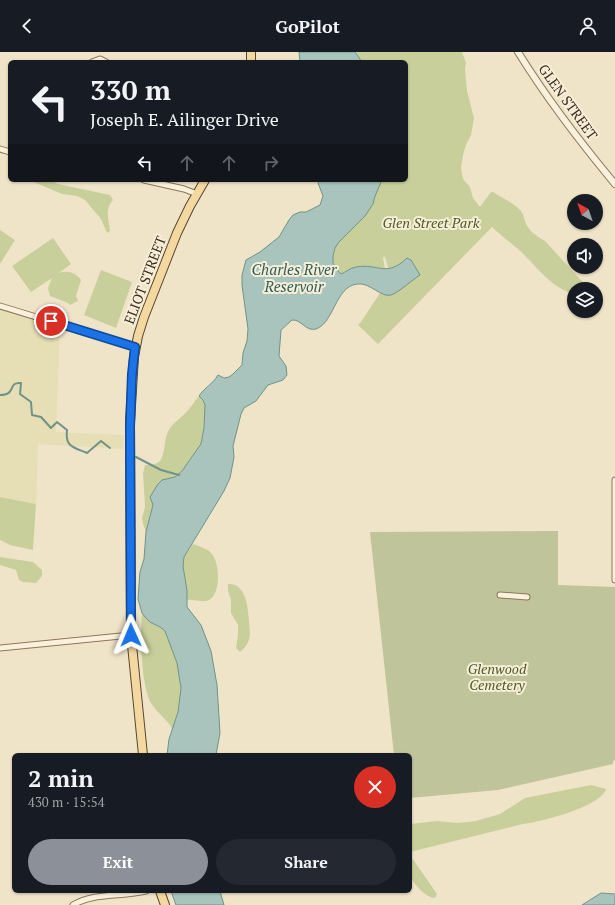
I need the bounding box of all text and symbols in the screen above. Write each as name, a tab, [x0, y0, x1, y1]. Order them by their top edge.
text: GoPilot	[275, 14, 340, 38]
icon: back	[16, 15, 38, 37]
icon: person	[577, 15, 599, 37]
street label: GLEN STREET	[535, 60, 602, 144]
text: 330 m	[90, 71, 171, 108]
icon: left	[24, 76, 76, 128]
text: Joseph E. Ailinger Drive	[90, 107, 279, 131]
icon: left	[134, 152, 156, 174]
icon: ahead	[176, 152, 198, 174]
icon: ahead	[218, 152, 240, 174]
icon: right	[260, 152, 282, 174]
north arrow	[567, 194, 603, 230]
map controls	[567, 194, 603, 318]
park label: Glen Street Park	[383, 213, 480, 232]
street label: ELIOT STREET	[119, 233, 170, 327]
button: sound	[567, 238, 603, 274]
water label: Charles River Reservoir	[251, 259, 338, 296]
button: layers	[567, 282, 603, 318]
pin	[34, 304, 68, 338]
icon: arrive	[40, 310, 62, 332]
position arrow	[110, 614, 152, 656]
park label: Glenwood Cemetery	[468, 659, 527, 694]
text: 2 min	[28, 762, 94, 794]
button: close	[354, 766, 396, 808]
text: 430 m · 15:54	[28, 793, 105, 811]
button: Exit	[28, 839, 208, 885]
button: Share	[216, 839, 396, 885]

